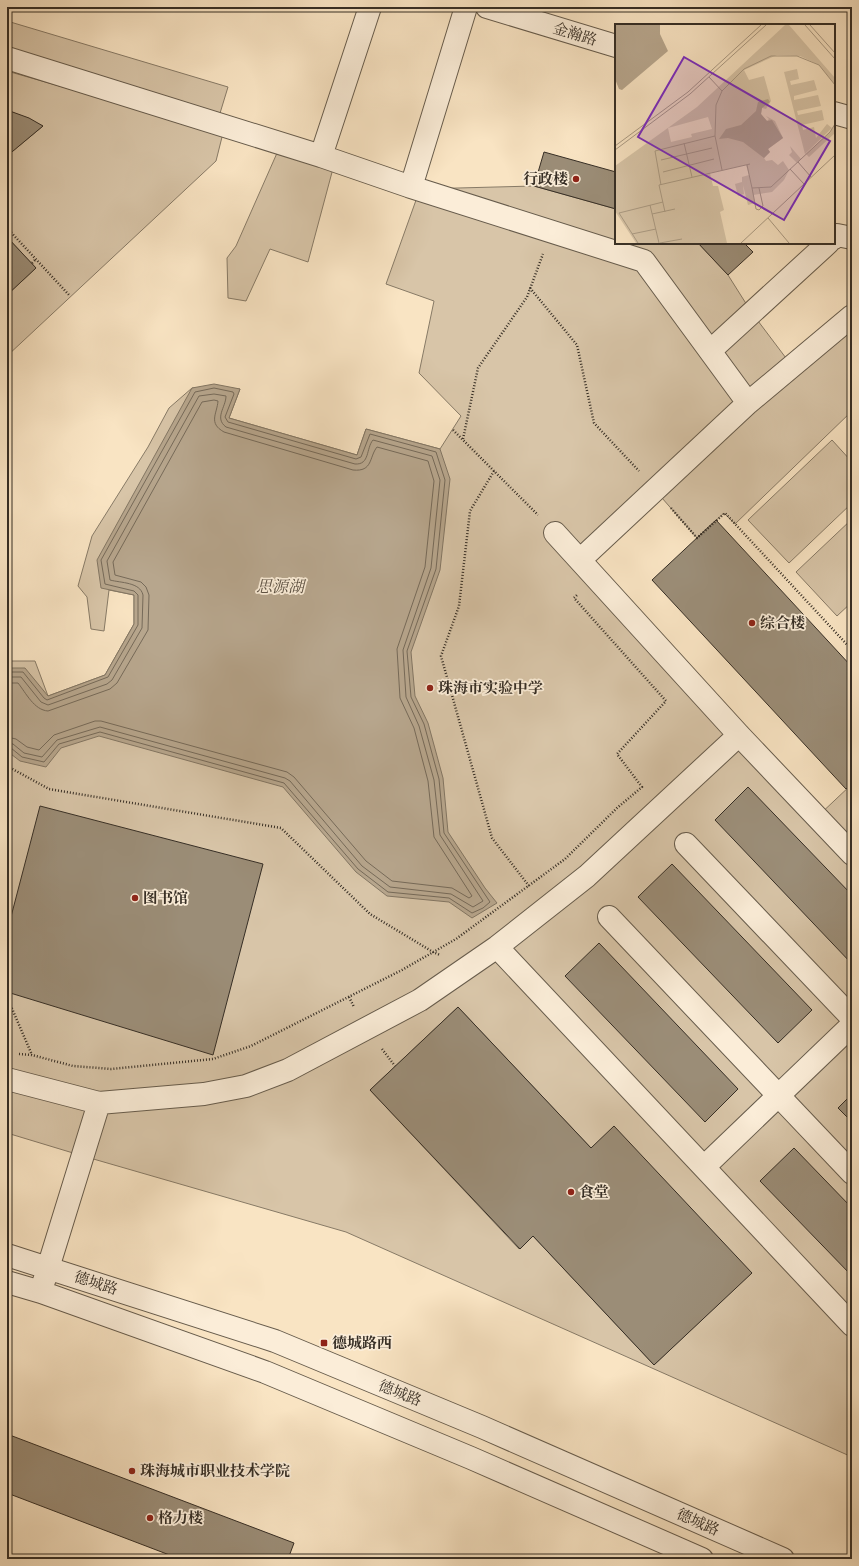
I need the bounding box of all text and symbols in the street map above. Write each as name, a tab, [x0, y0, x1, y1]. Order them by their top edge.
street label: 金瀚路	[551, 18, 599, 49]
inset map	[615, 24, 835, 244]
place label: 行政楼	[523, 169, 568, 188]
marker: 行政楼	[571, 174, 581, 184]
water label: 思源湖	[256, 576, 307, 597]
place label: 综合楼	[760, 613, 805, 632]
marker: 综合楼	[747, 618, 757, 628]
place label: 珠海市实验中学	[438, 678, 543, 697]
marker: 珠海市实验中学	[425, 683, 435, 693]
place label: 图书馆	[143, 888, 188, 907]
marker: 图书馆	[130, 893, 140, 903]
place label: 食堂	[579, 1182, 609, 1201]
marker: 食堂	[566, 1187, 576, 1197]
street label: 德城路	[72, 1267, 120, 1299]
place label: 德城路西	[332, 1333, 392, 1352]
marker: 德城路西	[319, 1338, 329, 1348]
street label: 德城路	[376, 1375, 425, 1410]
place label: 珠海城市职业技术学院	[140, 1461, 290, 1480]
marker: 珠海城市职业技术学院	[127, 1466, 137, 1476]
street label: 德城路	[674, 1504, 723, 1539]
place label: 格力楼	[158, 1508, 203, 1527]
marker: 格力楼	[145, 1513, 155, 1523]

